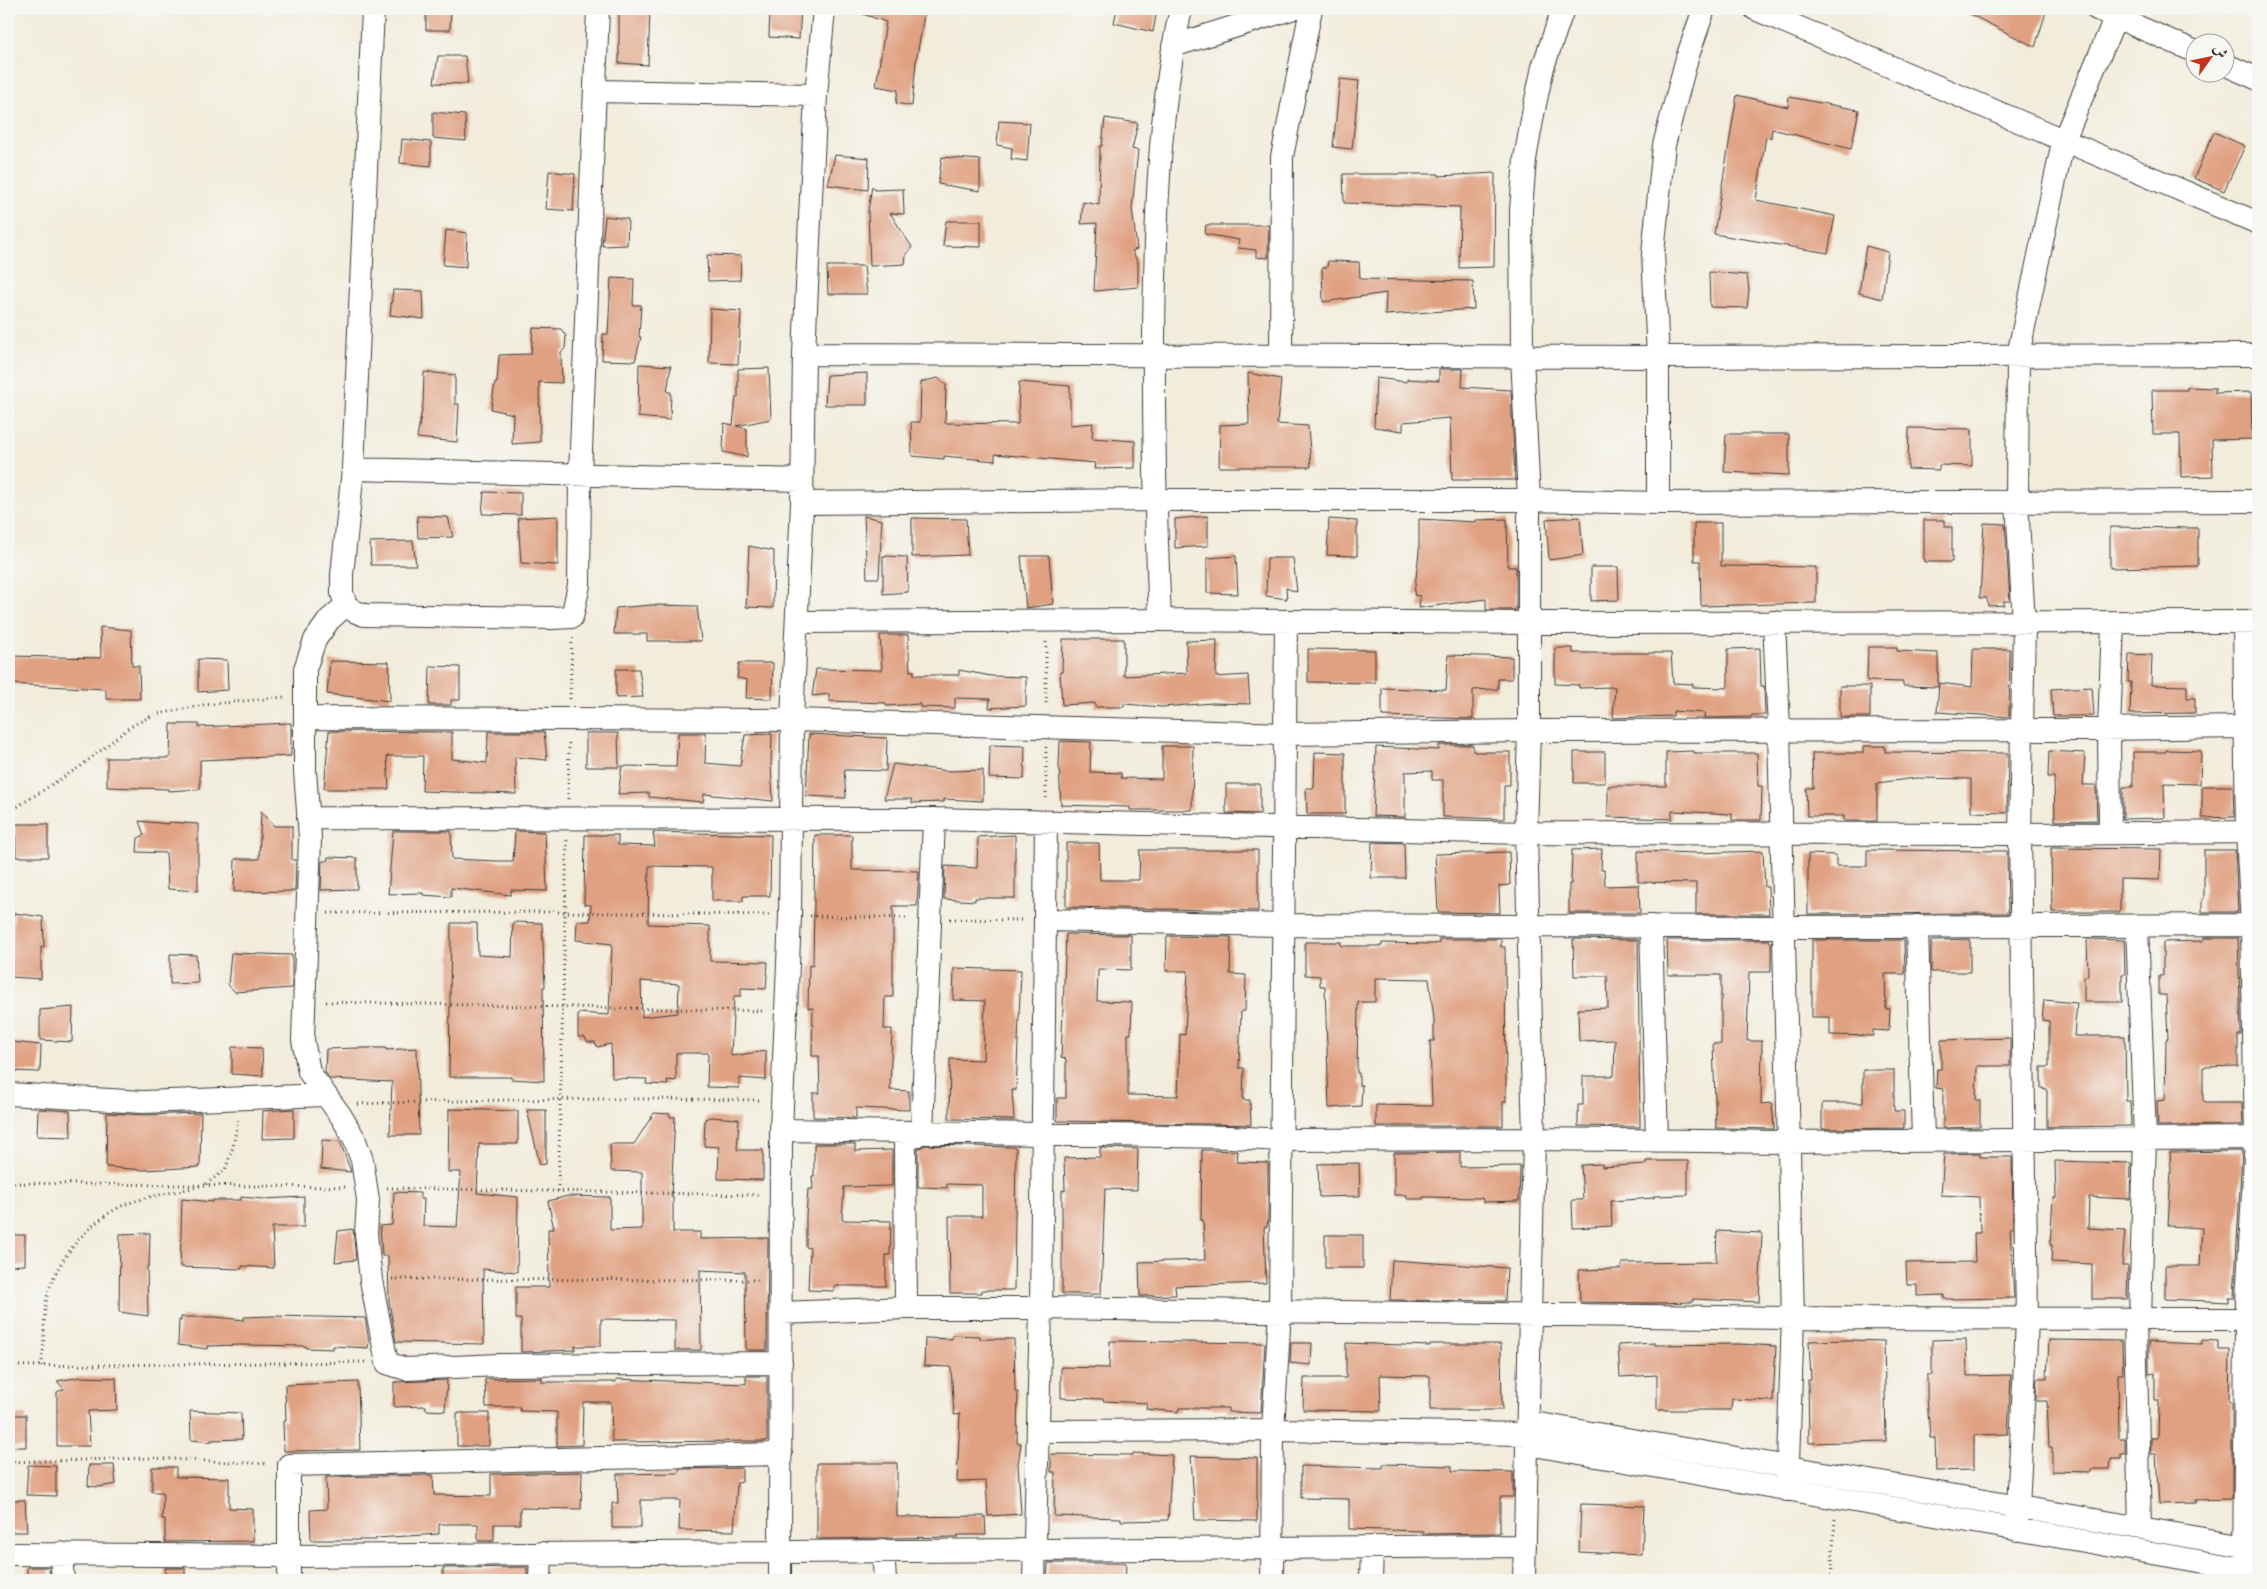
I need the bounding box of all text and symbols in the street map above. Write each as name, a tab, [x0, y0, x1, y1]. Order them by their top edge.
north arrow	[2184, 32, 2234, 82]
text: ش	[2209, 41, 2231, 62]

